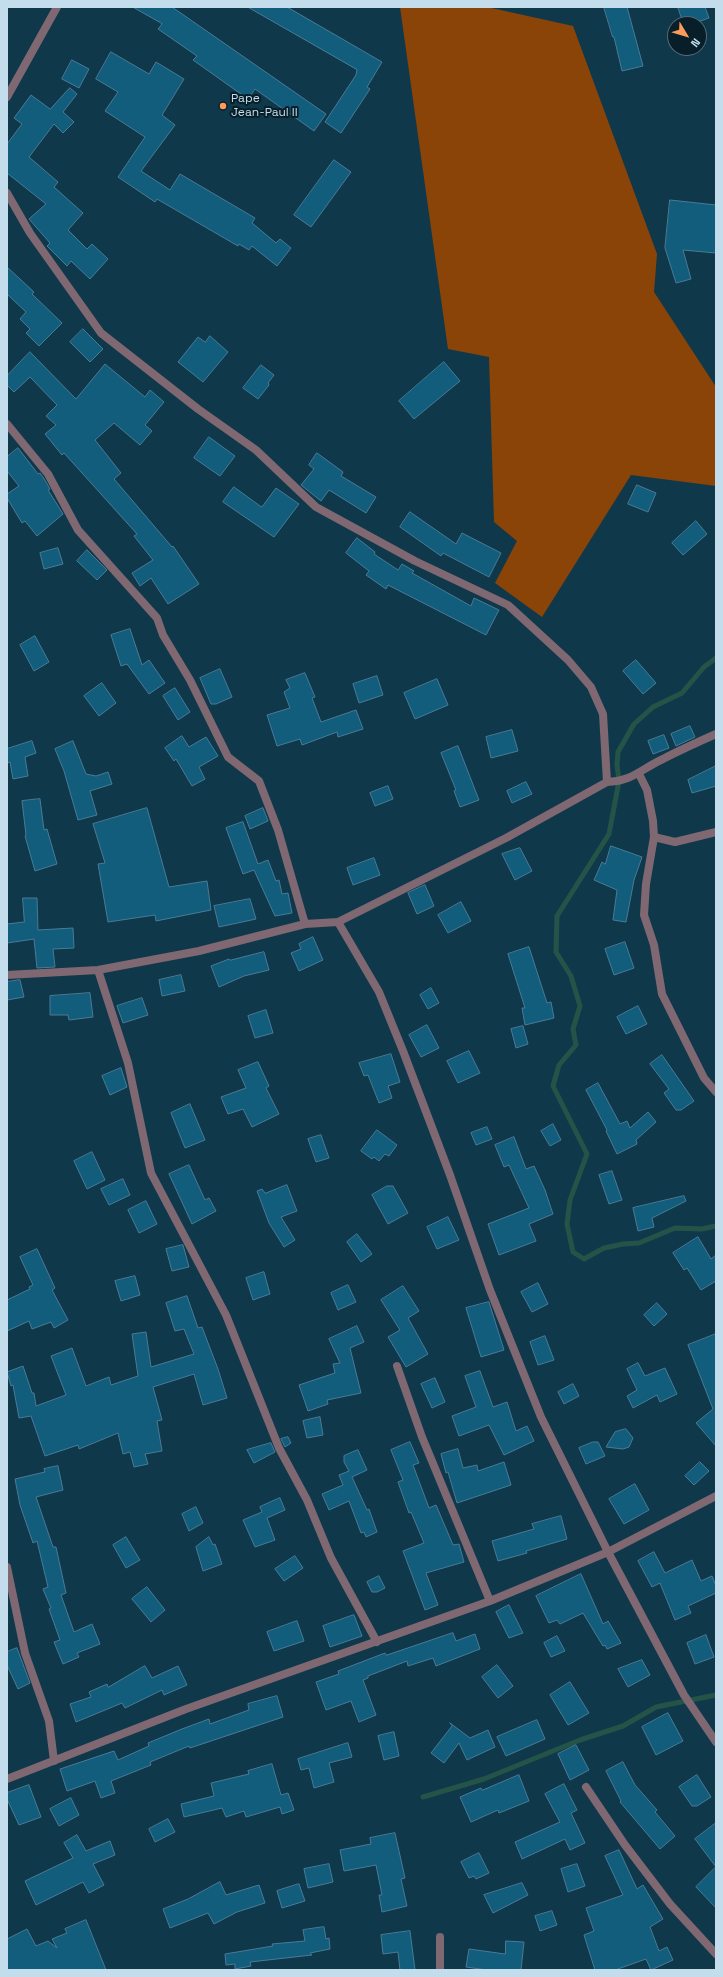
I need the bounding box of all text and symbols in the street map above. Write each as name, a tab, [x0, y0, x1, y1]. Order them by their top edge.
north arrow	[667, 16, 707, 56]
text: N	[688, 36, 703, 50]
place label: Pape Jean-Paul II	[231, 92, 298, 120]
marker: Pape Jean-Paul II	[218, 101, 228, 111]

